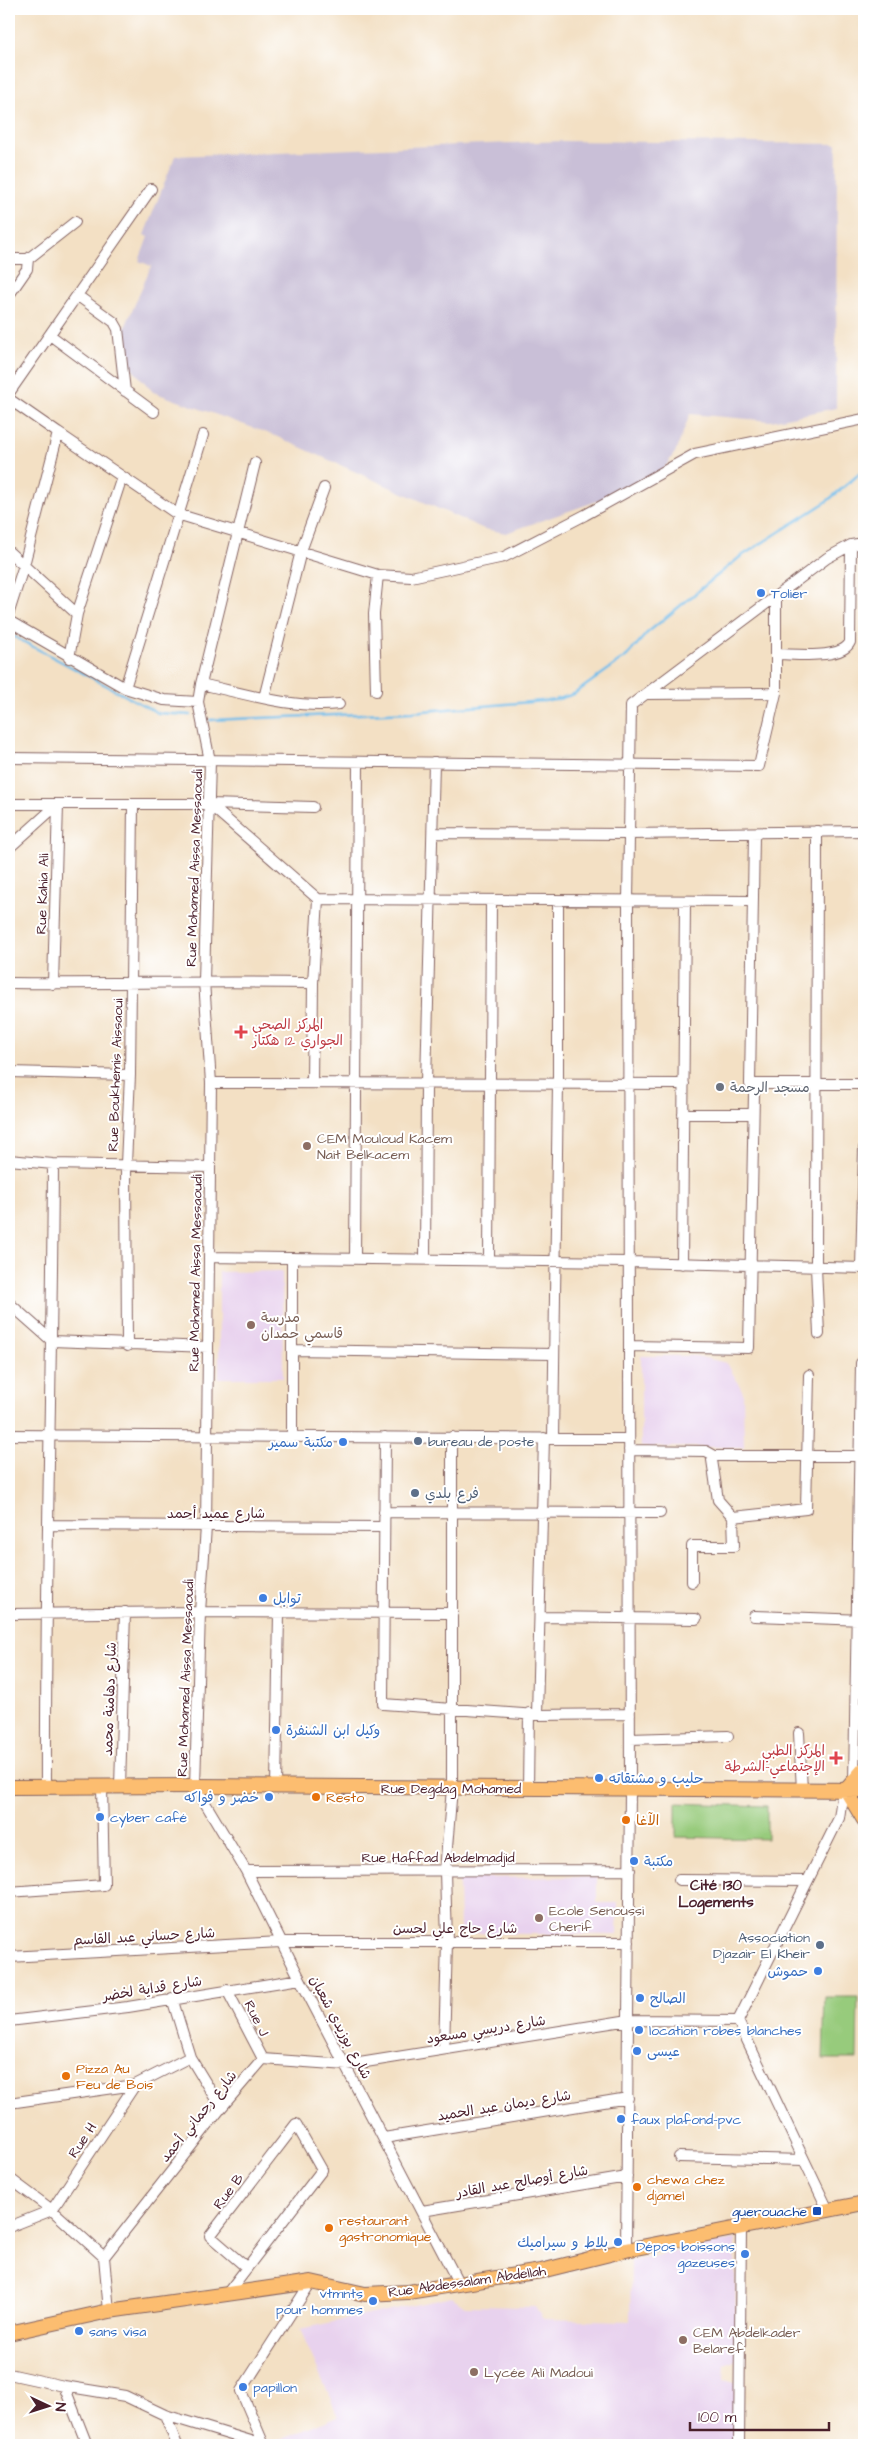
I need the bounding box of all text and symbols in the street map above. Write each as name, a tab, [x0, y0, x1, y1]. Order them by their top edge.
place label: Tolier	[771, 584, 807, 604]
marker: Tolier	[755, 587, 767, 599]
street label: Rue Mohamed Aissa Messaoudi	[182, 769, 208, 967]
street label: Rue Kahia Ali	[32, 853, 54, 935]
street label: Rue Boukhemis Aissaoui	[103, 998, 129, 1152]
place label: المركز الصحي الجواري 12 هكتار	[251, 1015, 343, 1051]
marker: المركز الصحي الجواري 12 هكتار	[234, 1025, 248, 1039]
place label: مسجد الرحمة	[730, 1078, 810, 1098]
marker: مسجد الرحمة	[714, 1081, 726, 1093]
place label: CEM Mouloud Kacem Nait Belkacem	[317, 1129, 452, 1165]
marker: CEM Mouloud Kacem Nait Belkacem	[301, 1140, 313, 1152]
street label: Rue Mohamed Aissa Messaoudi	[184, 1174, 208, 1372]
place label: مدرسة قاسمي حمدان	[261, 1308, 343, 1346]
marker: مدرسة قاسمي حمدان	[245, 1319, 257, 1331]
place label: bureau de poste	[428, 1432, 535, 1452]
place label: مكتبة سمير	[268, 1433, 333, 1453]
marker: bureau de poste	[412, 1435, 424, 1447]
marker: مكتبة سمير	[337, 1436, 349, 1448]
place label: فرع بلدي	[425, 1484, 479, 1504]
marker: فرع بلدي	[409, 1487, 421, 1499]
street label: شارع عميد أحمد	[167, 1504, 265, 1524]
street label: Rue Mohamed Aissa Messaoudi	[173, 1579, 199, 1777]
place label: توابل	[273, 1589, 302, 1609]
marker: توابل	[257, 1592, 269, 1604]
street label: شارع دهامنة محمد	[98, 1642, 122, 1756]
place label: وكيل ابن الشنفرة	[286, 1721, 380, 1741]
marker: وكيل ابن الشنفرة	[270, 1724, 282, 1736]
place label: المركز الطبي الإجتماعي-الشرطة	[725, 1741, 825, 1779]
marker: المركز الطبي الإجتماعي-الشرطة	[829, 1751, 843, 1765]
place label: حليب و مشتقاته	[609, 1769, 704, 1789]
marker: حليب و مشتقاته	[593, 1772, 605, 1784]
street label: Rue Degdag Mohamed	[381, 1779, 521, 1799]
place label: خضر و فواكه	[184, 1788, 259, 1808]
place label: Resto	[326, 1788, 364, 1808]
marker: خضر و فواكه	[263, 1791, 275, 1803]
marker: Resto	[310, 1791, 322, 1803]
place label: cyber café	[110, 1808, 188, 1828]
marker: cyber café	[94, 1811, 106, 1823]
place label: الآغا	[636, 1811, 659, 1831]
marker: الآغا	[620, 1814, 632, 1826]
street label: Rue Haffad Abdelmadjid	[361, 1848, 515, 1868]
place label: مكتبة	[644, 1852, 673, 1872]
marker: مكتبة	[628, 1855, 640, 1867]
district label: Cité 130 Logements	[678, 1875, 754, 1915]
place label: Ecole Senoussi Cherif	[549, 1901, 644, 1937]
marker: Ecole Senoussi Cherif	[533, 1912, 545, 1924]
street label: شارع حاج علي لحسن	[393, 1919, 517, 1941]
street label: شارع حساني عبد القاسم	[72, 1923, 216, 1953]
place label: Association Djazair El Kheir	[713, 1928, 810, 1964]
marker: Association Djazair El Kheir	[814, 1939, 826, 1951]
place label: حموش	[768, 1962, 808, 1982]
marker: حموش	[812, 1965, 824, 1977]
street label: شارع قداية لخضر	[100, 1971, 203, 2007]
street label: شارع بوزيدي شعبان	[304, 1972, 376, 2083]
place label: الصالح	[650, 1989, 686, 2009]
marker: الصالح	[634, 1992, 646, 2004]
street label: Rue J	[239, 1997, 274, 2040]
street label: شارع دريسي مسعود	[425, 2011, 548, 2051]
place label: location robes blanches	[649, 2021, 802, 2041]
marker: location robes blanches	[633, 2024, 645, 2036]
place label: عيسى	[647, 2042, 680, 2062]
marker: عيسى	[631, 2045, 643, 2057]
place label: Pizza Au Feu de Bois	[76, 2059, 153, 2095]
street label: شارع رحماني أحمد	[155, 2066, 244, 2168]
marker: Pizza Au Feu de Bois	[60, 2070, 72, 2082]
street label: شارع ديمان عبد الحميد	[436, 2086, 572, 2126]
place label: faux plafond-pvc	[631, 2110, 742, 2130]
marker: faux plafond-pvc	[615, 2113, 627, 2125]
street label: Rue H	[64, 2118, 102, 2162]
street label: شارع أوصالح عبد القادر	[454, 2161, 590, 2204]
street label: Rue B	[209, 2169, 249, 2214]
place label: chewa chez djamel	[647, 2170, 725, 2206]
marker: chewa chez djamel	[631, 2181, 643, 2193]
place label: guerouache	[732, 2202, 807, 2222]
marker: guerouache	[811, 2205, 823, 2217]
place label: restaurant gastronomique	[339, 2211, 432, 2247]
marker: restaurant gastronomique	[323, 2222, 335, 2234]
place label: بلاط و سيراميك	[517, 2233, 608, 2253]
marker: بلاط و سيراميك	[612, 2236, 624, 2248]
place label: Dépos boissons gazeuses	[636, 2237, 735, 2273]
marker: Dépos boissons gazeuses	[739, 2248, 751, 2260]
street label: Rue Abdessalam Abdellah	[387, 2261, 547, 2303]
place label: vtmnts pour hommes	[276, 2284, 363, 2320]
marker: vtmnts pour hommes	[367, 2295, 379, 2307]
place label: sans visa	[89, 2322, 146, 2342]
place label: CEM Abdelkader Belaref	[693, 2323, 801, 2359]
marker: sans visa	[73, 2325, 85, 2337]
marker: CEM Abdelkader Belaref	[677, 2334, 689, 2346]
place label: Lycée Ali Madoui	[484, 2363, 593, 2383]
marker: Lycée Ali Madoui	[468, 2366, 480, 2378]
place label: papillon	[253, 2378, 297, 2398]
marker: papillon	[237, 2381, 249, 2393]
north arrow	[22, 2382, 72, 2432]
scale bar	[690, 2399, 829, 2431]
text: N	[50, 2402, 70, 2412]
text: 100 m	[698, 2407, 737, 2428]

